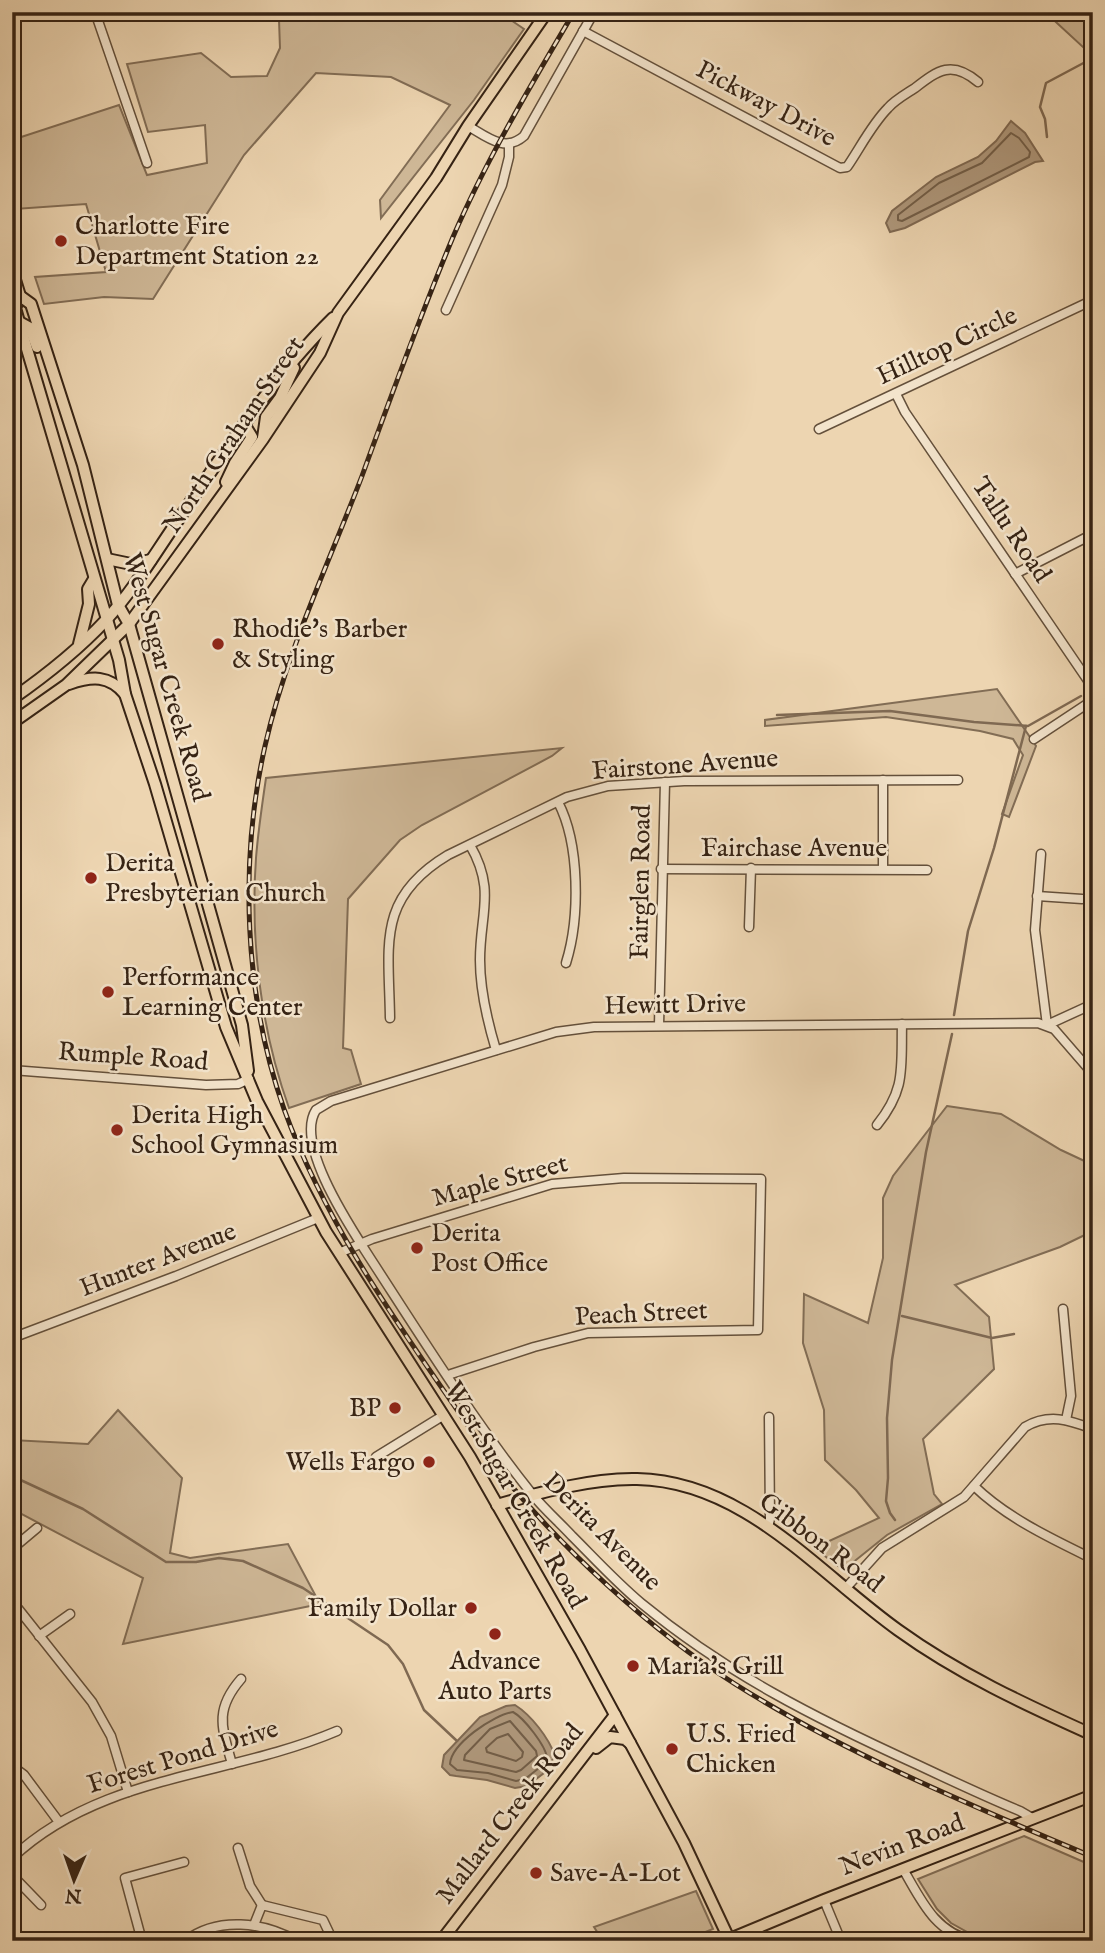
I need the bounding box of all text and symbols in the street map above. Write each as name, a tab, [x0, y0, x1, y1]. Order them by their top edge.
street label: Pickway Drive	[690, 53, 842, 155]
place label: Charlotte Fire Department Station 22	[75, 210, 319, 273]
marker: Charlotte Fire Department Station 22	[53, 233, 69, 249]
street label: Hilltop Circle	[871, 299, 1023, 393]
street label: North Graham Street	[156, 330, 312, 540]
street label: Tallu Road	[964, 471, 1058, 589]
street label: West Sugar Creek Road	[115, 549, 217, 805]
place label: Rhodie's Barber & Styling	[232, 613, 408, 676]
marker: Rhodie's Barber & Styling	[210, 636, 226, 652]
street label: Fairstone Avenue	[591, 742, 779, 788]
street label: Fairglen Road	[623, 804, 659, 960]
street label: Fairchase Avenue	[701, 832, 887, 865]
place label: Derita Presbyterian Church	[105, 847, 326, 910]
marker: Derita Presbyterian Church	[83, 870, 99, 886]
place label: Performance Learning Center	[122, 961, 303, 1024]
marker: Performance Learning Center	[100, 984, 116, 1000]
street label: Hewitt Drive	[604, 987, 746, 1023]
street label: Rumple Road	[57, 1035, 209, 1079]
place label: Derita High School Gymnasium	[131, 1099, 338, 1162]
marker: Derita High School Gymnasium	[109, 1122, 125, 1138]
street label: Maple Street	[429, 1147, 571, 1215]
street label: Hunter Avenue	[75, 1215, 241, 1305]
place label: Derita Post Office	[431, 1217, 548, 1280]
marker: Derita Post Office	[409, 1240, 425, 1256]
street label: Peach Street	[574, 1294, 708, 1334]
street label: West Sugar Creek Road	[437, 1376, 594, 1615]
place label: BP	[349, 1392, 381, 1425]
marker: BP	[387, 1400, 403, 1416]
place label: Wells Fargo	[286, 1446, 415, 1479]
marker: Wells Fargo	[421, 1454, 437, 1470]
street label: Derita Avenue	[536, 1466, 668, 1598]
street label: Gibbon Road	[752, 1485, 890, 1601]
place label: Family Dollar	[308, 1592, 457, 1625]
marker: Family Dollar	[463, 1600, 479, 1616]
marker: Advance Auto Parts	[487, 1626, 503, 1642]
place label: Advance Auto Parts	[437, 1645, 552, 1708]
place label: Maria's Grill	[647, 1650, 785, 1683]
marker: Maria's Grill	[625, 1658, 641, 1674]
street label: Forest Pond Drive	[84, 1712, 282, 1802]
street label: Mallard Creek Road	[429, 1717, 591, 1911]
place label: U.S. Fried Chicken	[686, 1718, 796, 1781]
marker: U.S. Fried Chicken	[664, 1741, 680, 1757]
street label: Nevin Road	[835, 1806, 969, 1884]
north arrow	[38, 1844, 108, 1914]
place label: Save-A-Lot	[550, 1857, 681, 1890]
marker: Save-A-Lot	[528, 1865, 544, 1881]
text: N	[64, 1883, 83, 1907]

